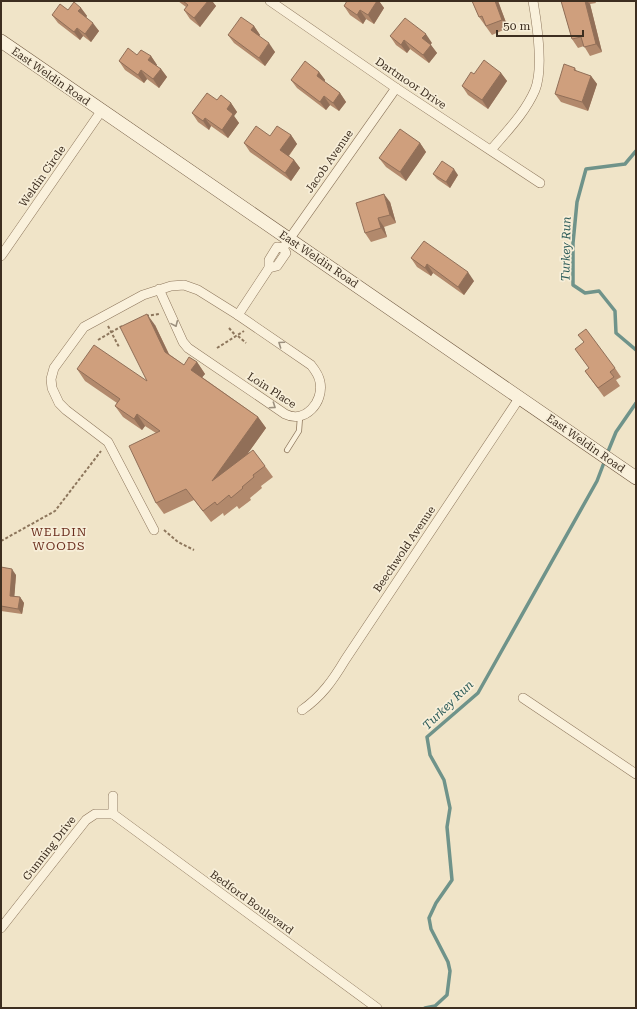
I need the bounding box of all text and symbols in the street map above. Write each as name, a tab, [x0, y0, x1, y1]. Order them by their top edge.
scale bar	[497, 12, 583, 38]
text: 50 m	[503, 19, 530, 33]
street label: East Weldin Road	[9, 45, 92, 108]
street label: Dartmoor Drive	[373, 55, 449, 112]
street label: Jacob Avenue	[303, 127, 356, 195]
street label: Weldin Circle	[16, 143, 68, 209]
water label: Turkey Run	[558, 216, 574, 282]
street label: East Weldin Road	[277, 228, 361, 291]
one-way arrow	[170, 320, 178, 328]
one-way arrow	[278, 342, 285, 349]
street label: Loin Place	[245, 370, 299, 411]
one-way arrow	[269, 401, 276, 409]
street label: East Weldin Road	[544, 412, 627, 475]
street label: Beechwold Avenue	[371, 504, 438, 595]
district label: WELDIN WOODS	[31, 525, 87, 553]
water label: Turkey Run	[420, 677, 476, 733]
street label: Gunning Drive	[20, 813, 79, 883]
street label: Bedford Boulevard	[208, 868, 296, 937]

